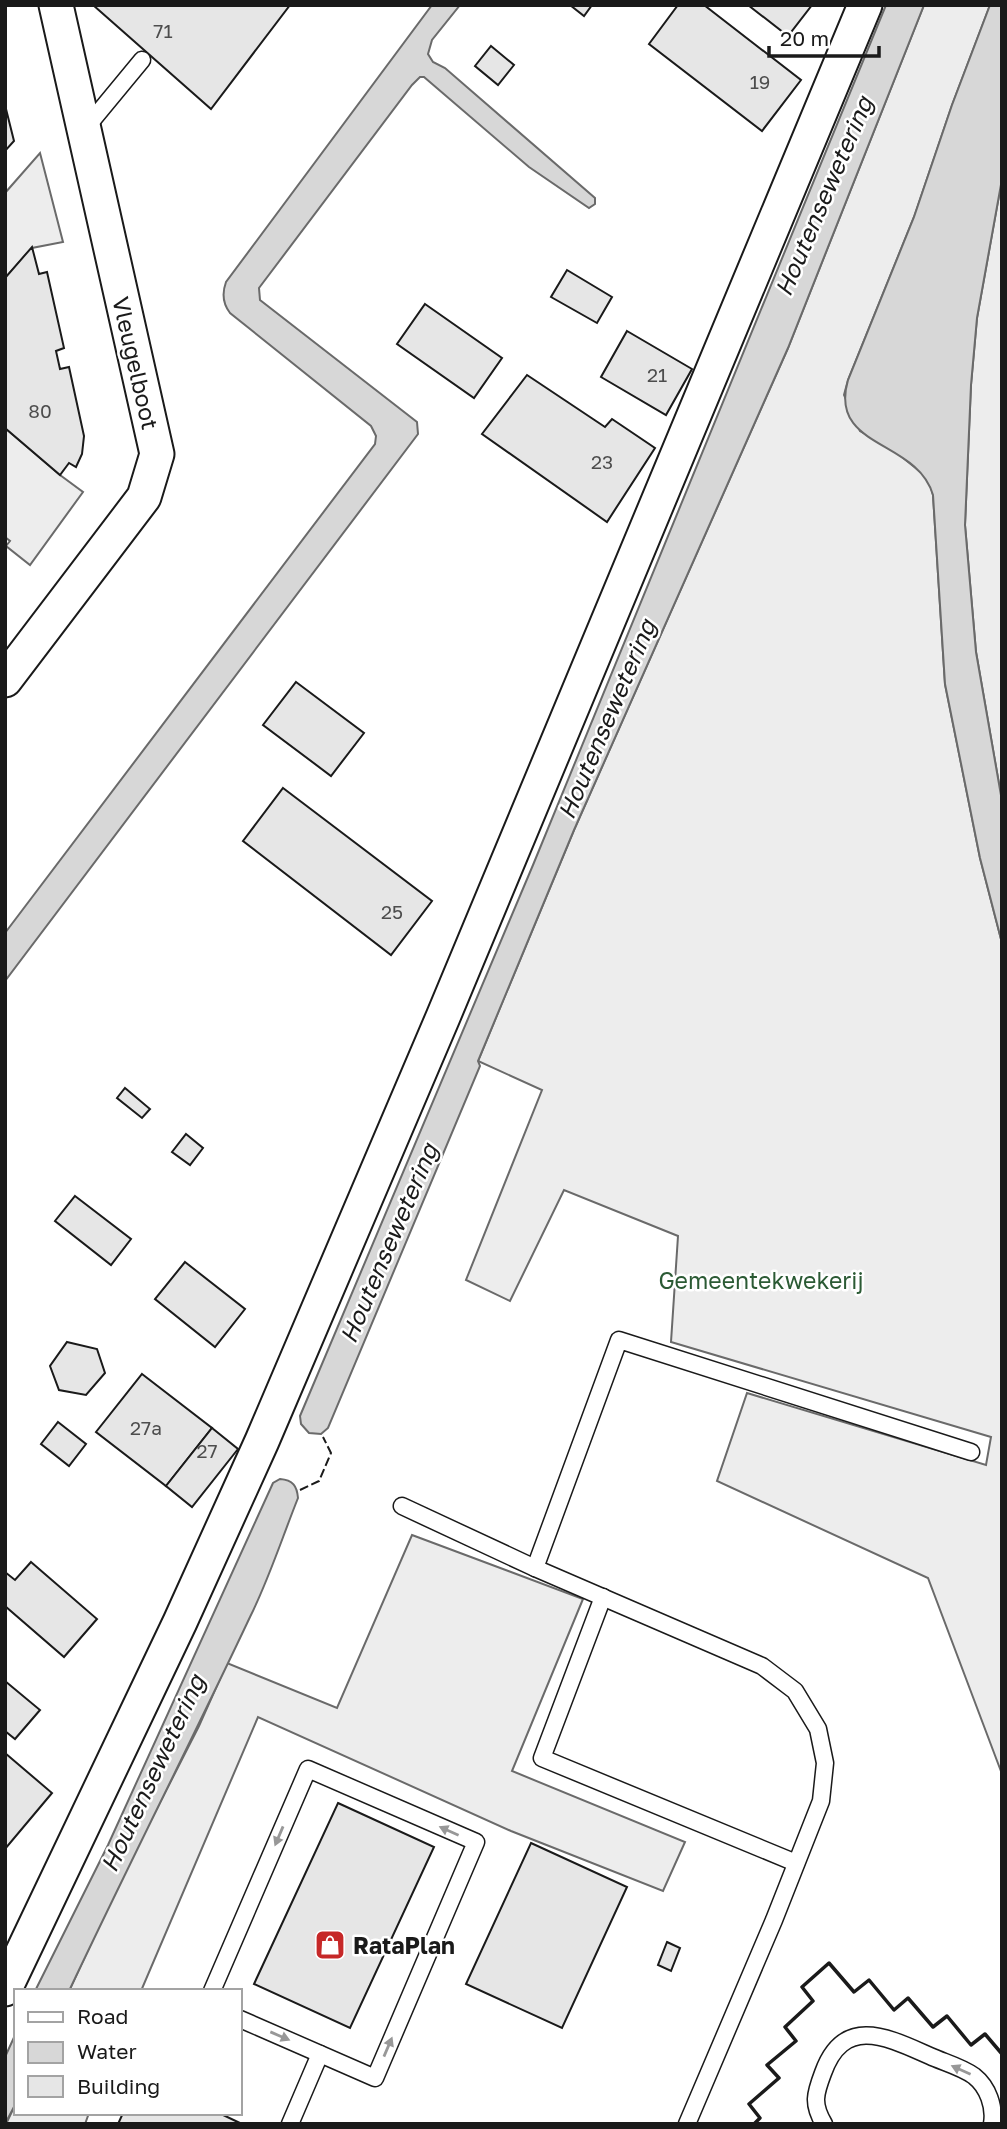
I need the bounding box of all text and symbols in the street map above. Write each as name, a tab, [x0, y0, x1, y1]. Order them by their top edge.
scale bar	[769, 14, 879, 58]
house number: 71	[153, 19, 173, 42]
text: 20 m	[780, 25, 829, 51]
house number: 19	[750, 70, 770, 93]
water label: Houtensewetering	[768, 90, 880, 300]
street label: Vleugelboot	[107, 294, 165, 432]
house number: 21	[647, 363, 667, 386]
house number: 80	[28, 399, 52, 422]
house number: 23	[591, 450, 613, 473]
water label: Houtensewetering	[551, 613, 663, 823]
house number: 25	[381, 900, 403, 923]
water label: Houtensewetering	[333, 1137, 445, 1347]
park label: Gemeentekwekerij	[658, 1266, 864, 1294]
house number: 27a	[130, 1416, 162, 1439]
house number: 27	[196, 1439, 218, 1462]
water label: Houtensewetering	[94, 1668, 212, 1876]
one-way arrow	[438, 1825, 459, 1836]
one-way arrow	[273, 1826, 285, 1846]
shop icon: RataPlan	[313, 1928, 347, 1962]
place label: RataPlan	[353, 1931, 455, 1959]
legend	[14, 1989, 242, 2115]
text: Road	[77, 2003, 128, 2029]
one-way arrow	[270, 2031, 291, 2042]
one-way arrow	[382, 2037, 394, 2057]
text: Water	[77, 2038, 137, 2064]
one-way arrow	[950, 2064, 971, 2075]
text: Building	[77, 2073, 160, 2099]

